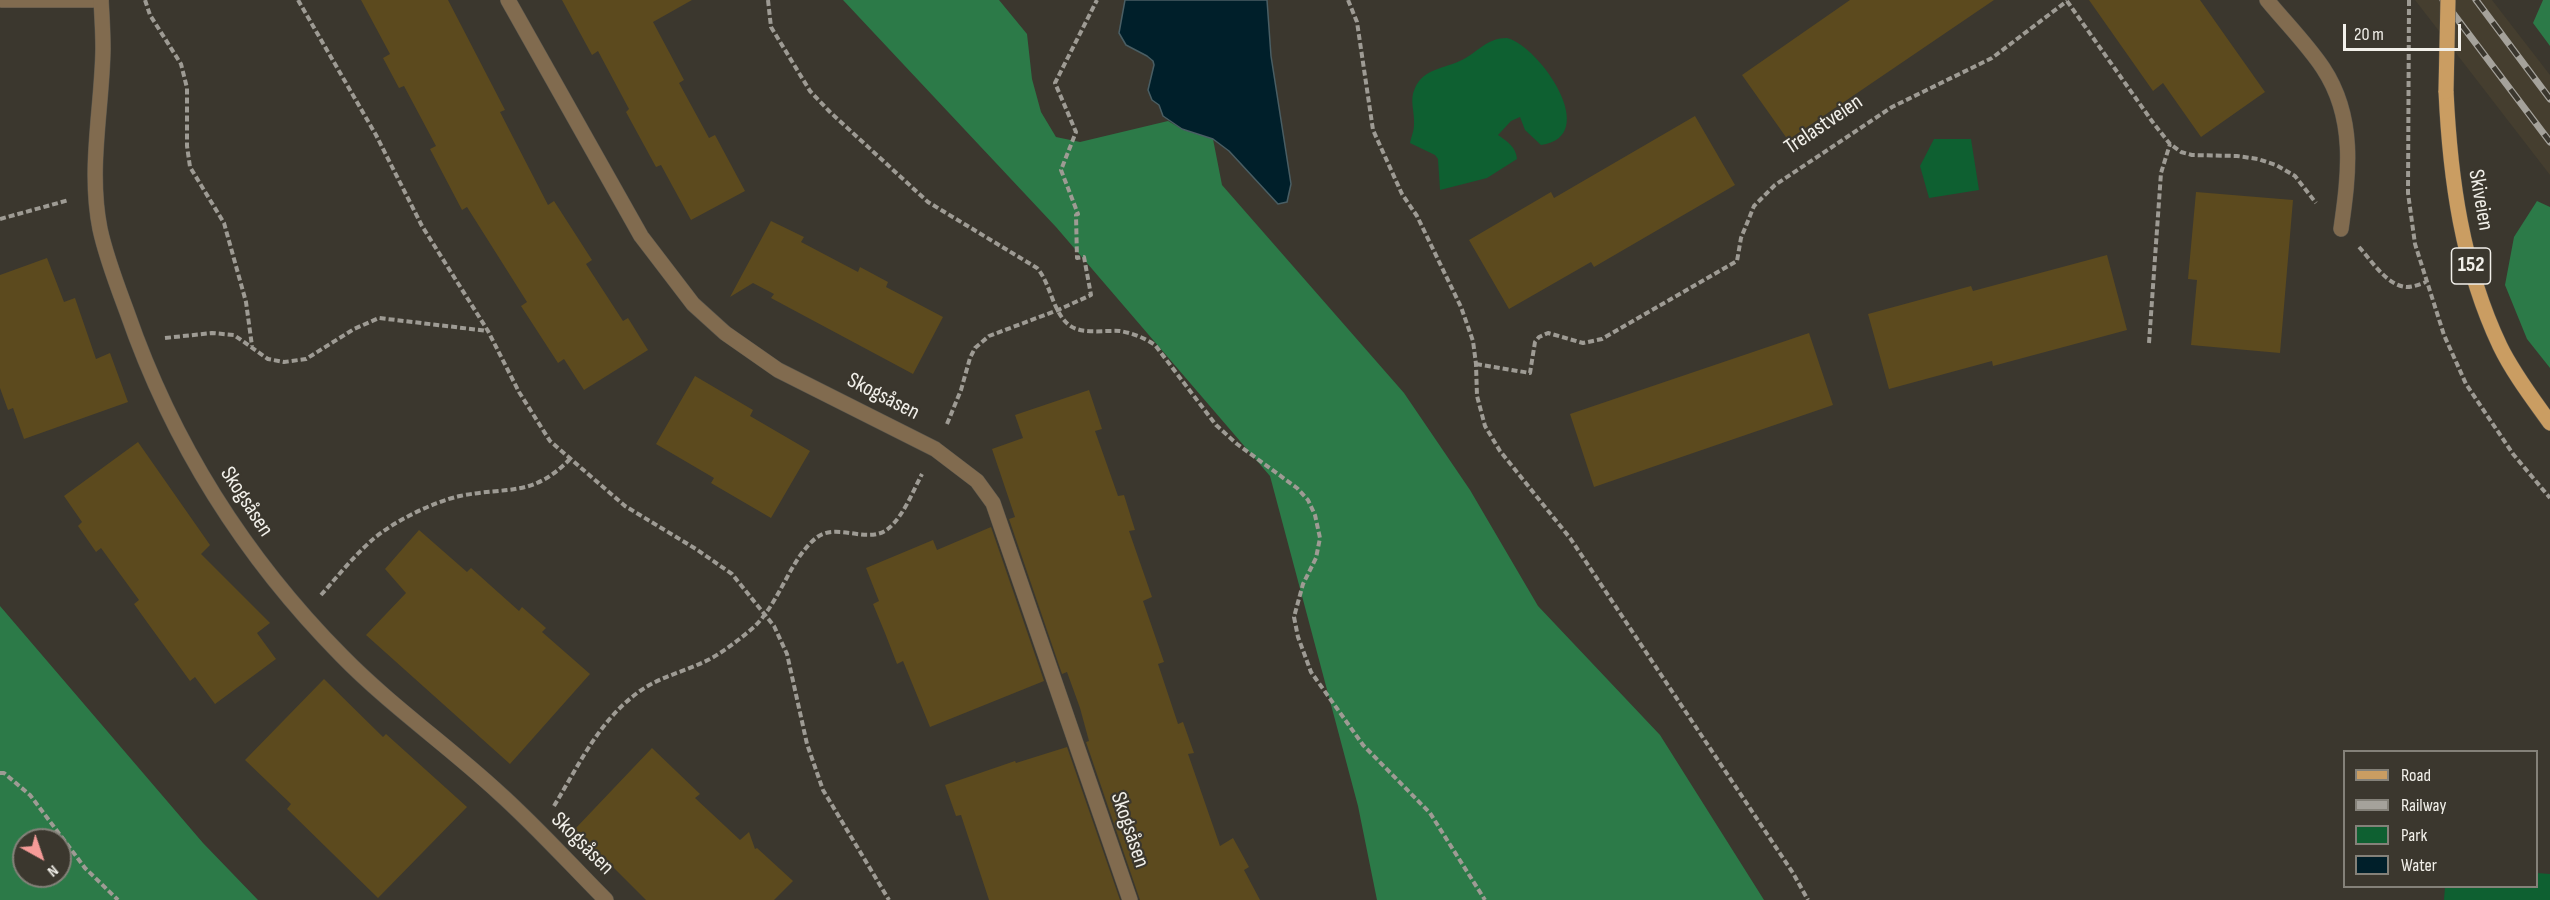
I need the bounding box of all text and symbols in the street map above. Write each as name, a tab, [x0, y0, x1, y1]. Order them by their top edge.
scale bar	[2346, 12, 2464, 50]
text: 20 m	[2354, 24, 2384, 45]
street label: Trelastveien	[1780, 89, 1868, 161]
street label: Skiveien	[2462, 167, 2498, 233]
road number: 152	[2452, 248, 2490, 284]
street label: Skogsåsen	[842, 368, 924, 426]
street label: Skogsåsen	[214, 462, 278, 542]
legend	[2343, 750, 2538, 888]
text: Road	[2401, 765, 2431, 786]
street label: Skogsåsen	[1104, 789, 1154, 871]
text: Railway	[2401, 795, 2446, 816]
street label: Skogsåsen	[545, 807, 619, 881]
text: Park	[2401, 825, 2427, 846]
north arrow	[12, 828, 72, 888]
text: Water	[2401, 855, 2437, 876]
text: N	[43, 861, 62, 881]

